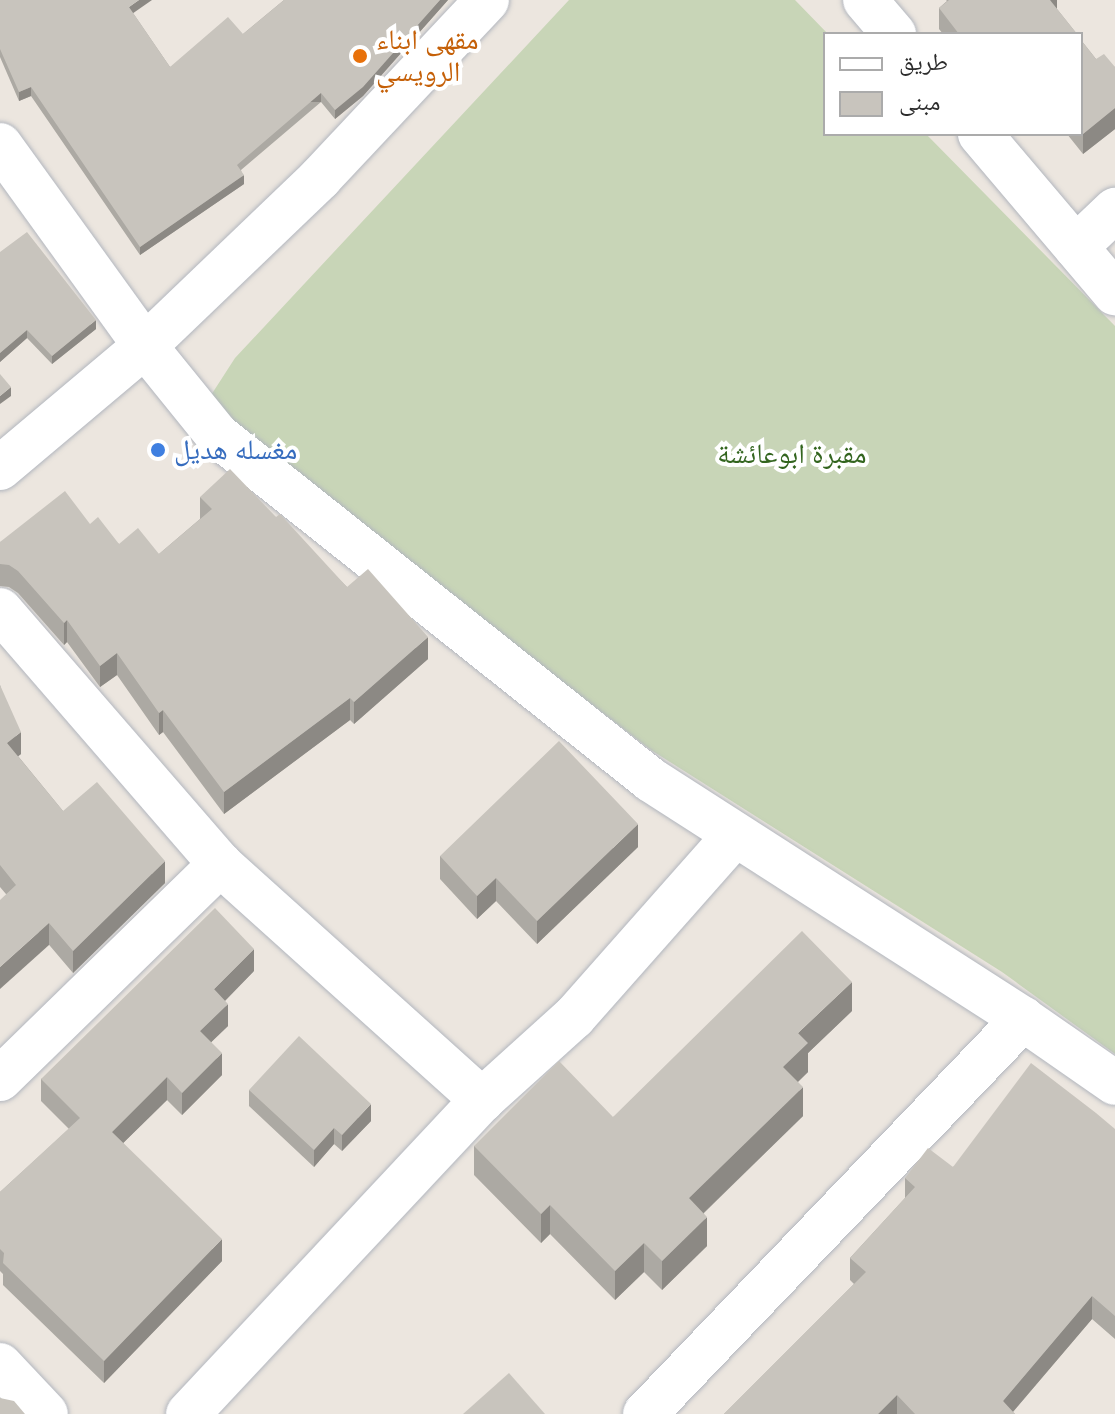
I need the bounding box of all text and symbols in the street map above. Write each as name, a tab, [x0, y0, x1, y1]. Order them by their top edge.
place label: مقهى ابناء الرويسي	[376, 23, 479, 89]
legend	[823, 32, 1083, 136]
marker: مقهى ابناء الرويسي	[351, 47, 369, 65]
text: طريق	[899, 47, 948, 76]
text: مبنى	[899, 87, 940, 116]
place label: مغسله هديل	[174, 433, 297, 467]
park label: مقبرة ابوعائشة	[717, 437, 867, 471]
marker: مغسله هديل	[149, 441, 167, 459]

